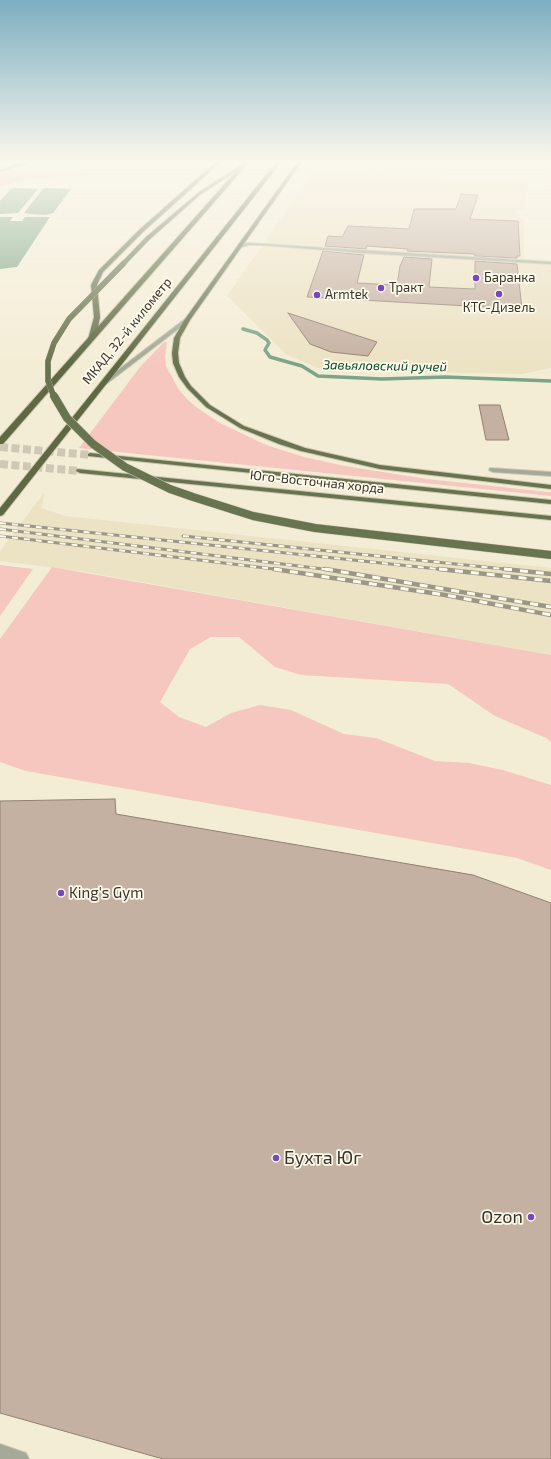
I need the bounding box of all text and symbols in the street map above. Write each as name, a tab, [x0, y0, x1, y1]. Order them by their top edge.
place label: Баранка	[484, 270, 535, 286]
marker: Баранка	[471, 273, 481, 283]
street label: МКАД, 32-й километр	[79, 274, 175, 388]
place label: Тракт	[389, 280, 424, 296]
marker: Тракт	[376, 283, 386, 293]
place label: Armtek	[325, 287, 368, 303]
marker: КТС-Дизель	[494, 289, 504, 299]
marker: Armtek	[312, 290, 322, 300]
place label: КТС-Дизель	[463, 300, 535, 316]
water label: Завьяловский ручей	[323, 357, 447, 375]
street label: Юго-Восточная хорда	[249, 467, 385, 497]
place label: King's Gym	[69, 884, 143, 902]
marker: King's Gym	[56, 888, 66, 898]
place label: Бухта Юг	[284, 1147, 362, 1169]
marker: Бухта Юг	[271, 1153, 281, 1163]
place label: Ozon	[481, 1206, 523, 1228]
marker: Ozon	[526, 1212, 536, 1222]

